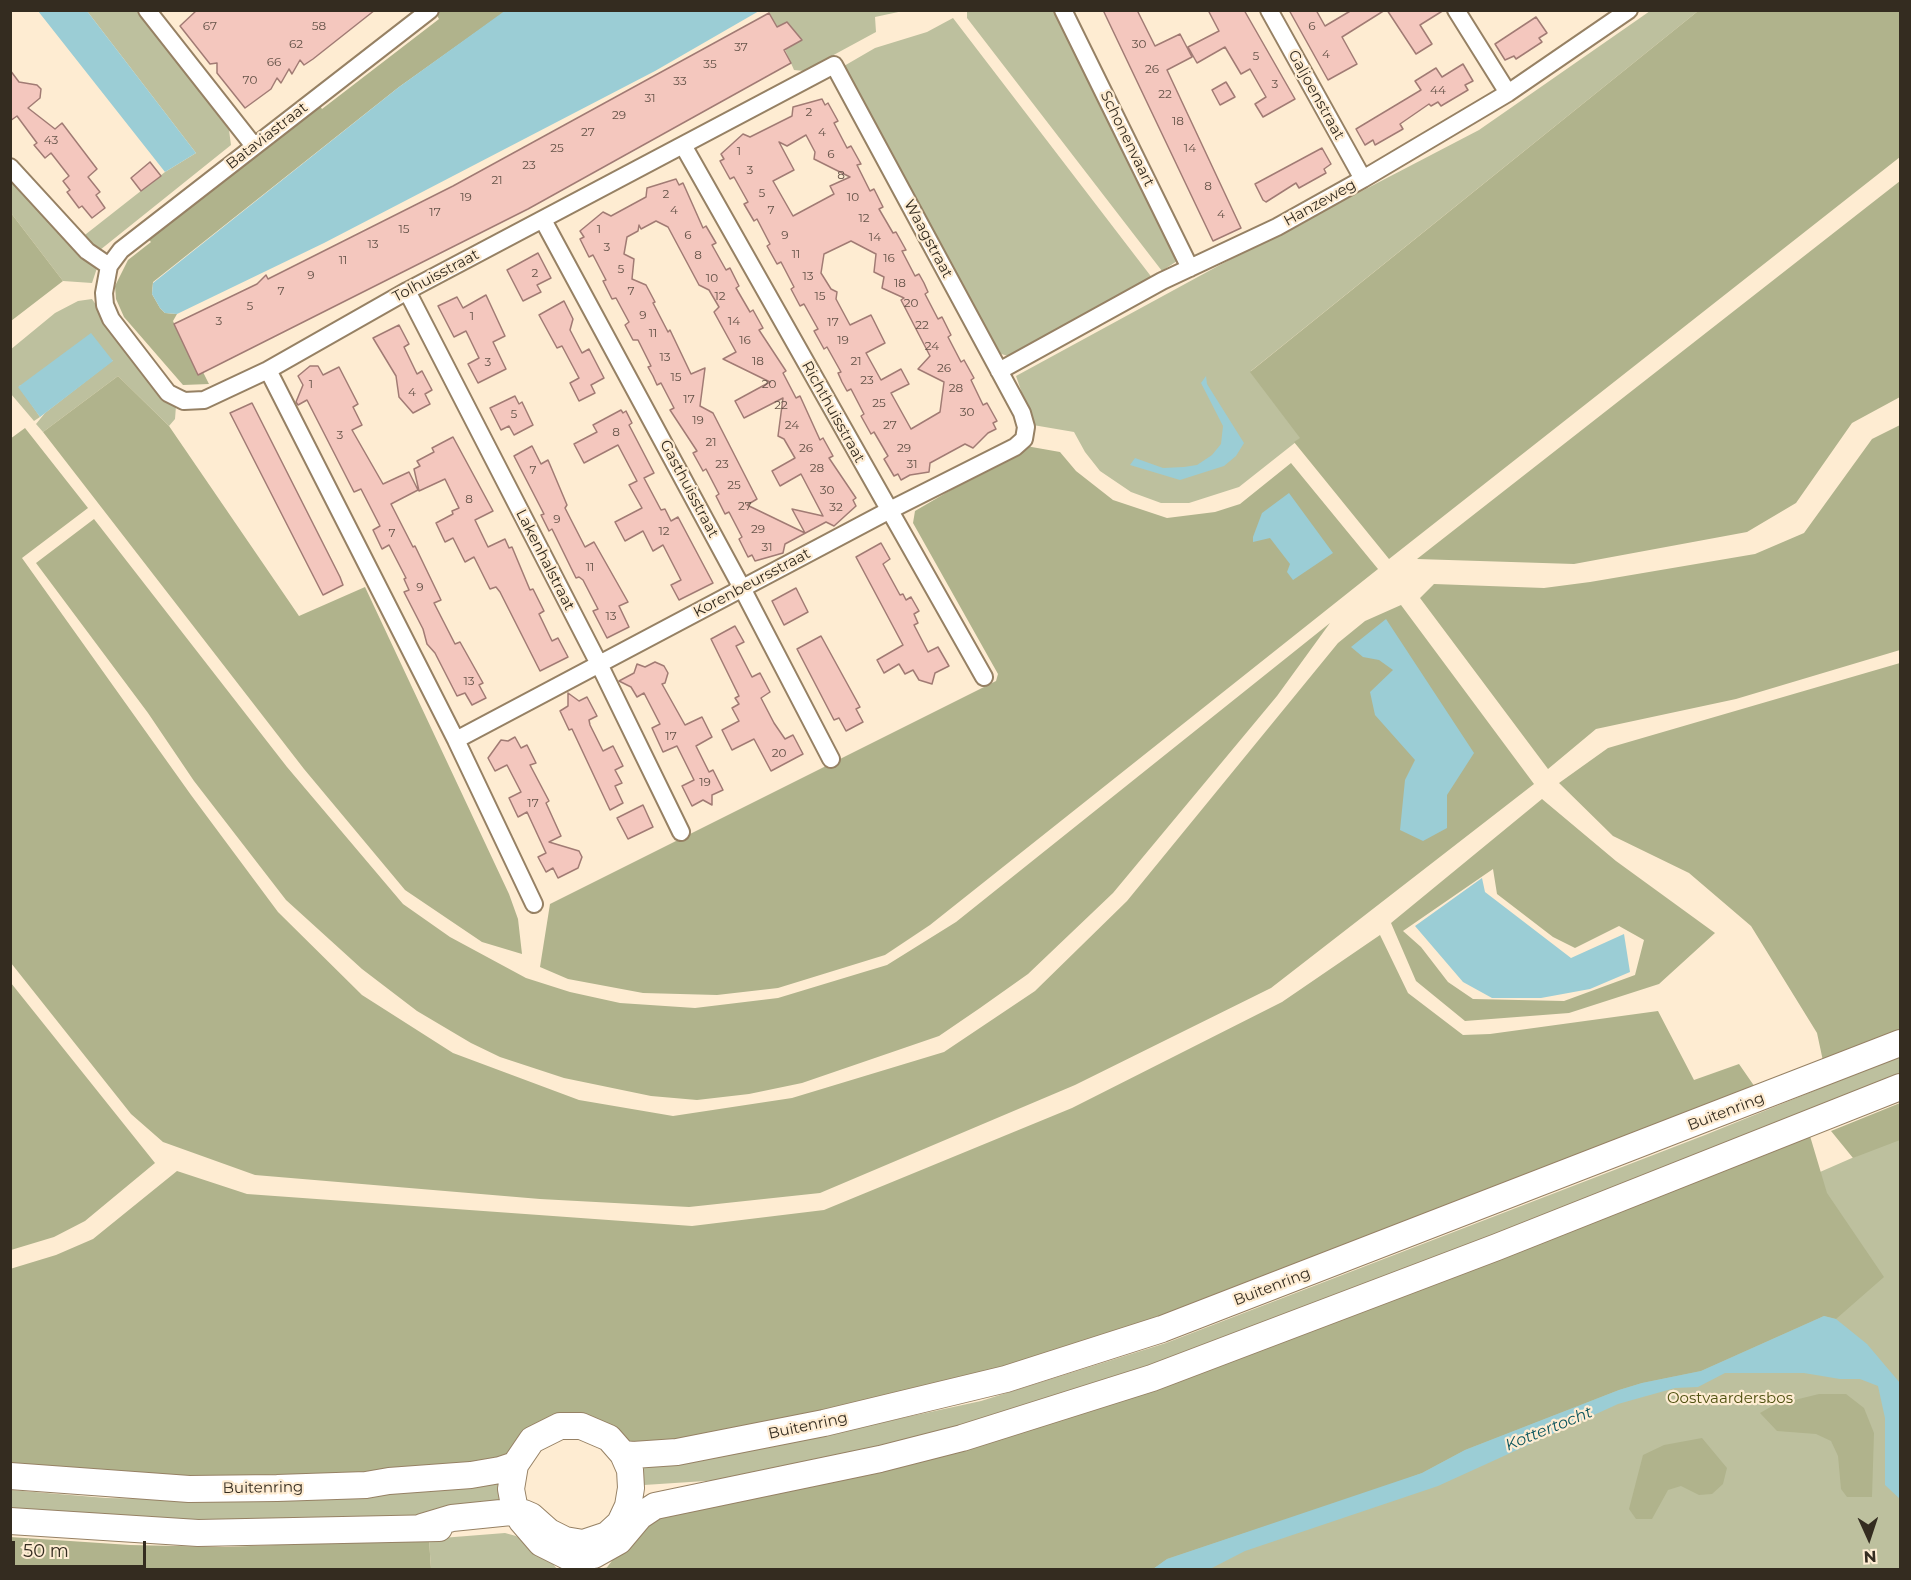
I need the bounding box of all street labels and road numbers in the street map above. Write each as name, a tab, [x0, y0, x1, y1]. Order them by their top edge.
street label: Galjoenstraat	[1284, 47, 1348, 143]
street label: Schonenvaart	[1096, 88, 1158, 190]
street label: Bataviastraat	[223, 99, 311, 173]
street label: Hanzeweg	[1281, 176, 1359, 230]
street label: Waagstraat	[900, 197, 956, 281]
street label: Tolhuisstraat	[390, 246, 482, 306]
street label: Richthuisstraat	[798, 358, 868, 466]
street label: Gasthuisstraat	[656, 437, 722, 541]
street label: Lakenhalstraat	[512, 506, 578, 614]
street label: Korenbeursstraat	[690, 545, 814, 621]
street label: Buitenring	[1685, 1089, 1767, 1135]
street label: Buitenring	[1231, 1264, 1313, 1310]
street label: Buitenring	[767, 1409, 849, 1443]
street label: Buitenring	[223, 1478, 303, 1498]

